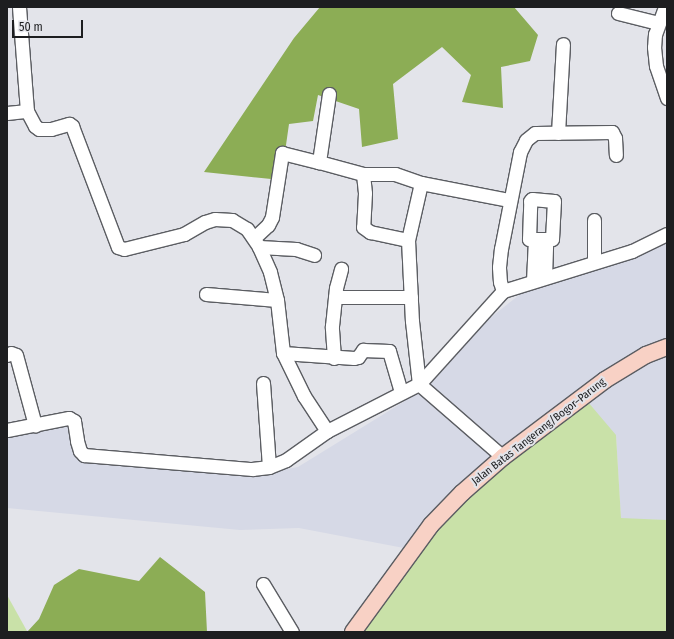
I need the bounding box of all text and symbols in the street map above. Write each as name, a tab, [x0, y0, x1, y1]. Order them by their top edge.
scale bar	[14, 12, 85, 38]
text: 50 m	[19, 20, 43, 34]
street label: Jalan Batas Tangerang/Bogor–Parung	[470, 376, 608, 488]

